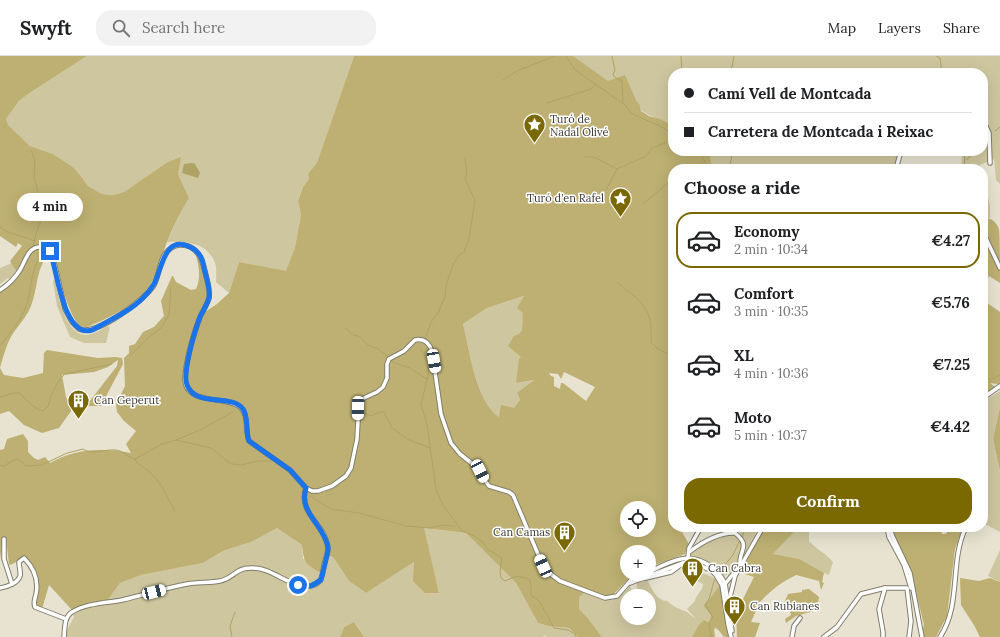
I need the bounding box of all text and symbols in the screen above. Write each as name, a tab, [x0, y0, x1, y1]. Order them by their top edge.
search box	[96, 10, 376, 46]
text: Swyft	[20, 16, 72, 40]
icon: search	[110, 17, 132, 39]
text: Search here	[142, 18, 225, 37]
text: Map	[828, 19, 856, 37]
text: Layers	[878, 19, 921, 37]
text: Share	[943, 19, 980, 37]
text: Camí Vell de Montcada	[708, 84, 871, 103]
place icon: Turó de Nadal Olivé	[521, 112, 547, 145]
place label: Turó de Nadal Olivé	[550, 112, 608, 139]
text: Carretera de Montcada i Reixac	[708, 122, 933, 141]
text: Choose a ride	[684, 176, 800, 199]
place icon: Turó d'en Rafel	[607, 185, 633, 218]
place label: Turó d'en Rafel	[527, 191, 604, 205]
callout: 4 min	[17, 193, 83, 221]
text: 4 min	[32, 198, 68, 215]
icon: car	[686, 222, 722, 258]
text: Economy	[734, 222, 799, 241]
text: €4.27	[931, 231, 970, 250]
text: 2 min · 10:34	[734, 241, 808, 258]
route end	[41, 242, 59, 260]
icon: car	[686, 284, 722, 320]
text: Comfort	[734, 284, 794, 303]
text: €5.76	[931, 293, 970, 312]
text: 3 min · 10:35	[734, 303, 808, 320]
icon: car	[686, 346, 722, 382]
text: XL	[734, 346, 754, 365]
car	[426, 348, 442, 374]
text: €7.25	[932, 355, 970, 374]
text: 4 min · 10:36	[734, 365, 809, 382]
building icon: Can Geperut	[65, 387, 91, 420]
place label: Can Geperut	[94, 393, 160, 407]
car	[352, 396, 364, 420]
icon: car	[686, 408, 722, 444]
text: Moto	[734, 408, 771, 427]
text: €4.42	[930, 417, 970, 436]
text: 5 min · 10:37	[734, 427, 807, 444]
car	[469, 458, 491, 484]
button: Confirm	[684, 478, 972, 524]
map controls	[620, 501, 656, 625]
button: locate	[620, 501, 656, 537]
building icon: Can Camas	[552, 519, 578, 552]
place label: Can Camas	[493, 525, 550, 539]
button: +	[620, 545, 656, 581]
car	[533, 553, 553, 579]
building icon: Can Cabra	[679, 555, 705, 588]
place label: Can Cabra	[708, 561, 761, 575]
route start	[289, 576, 307, 594]
car	[141, 583, 167, 601]
button: −	[620, 589, 656, 625]
building icon: Can Rubianes	[722, 593, 748, 626]
place label: Can Rubianes	[750, 599, 819, 613]

